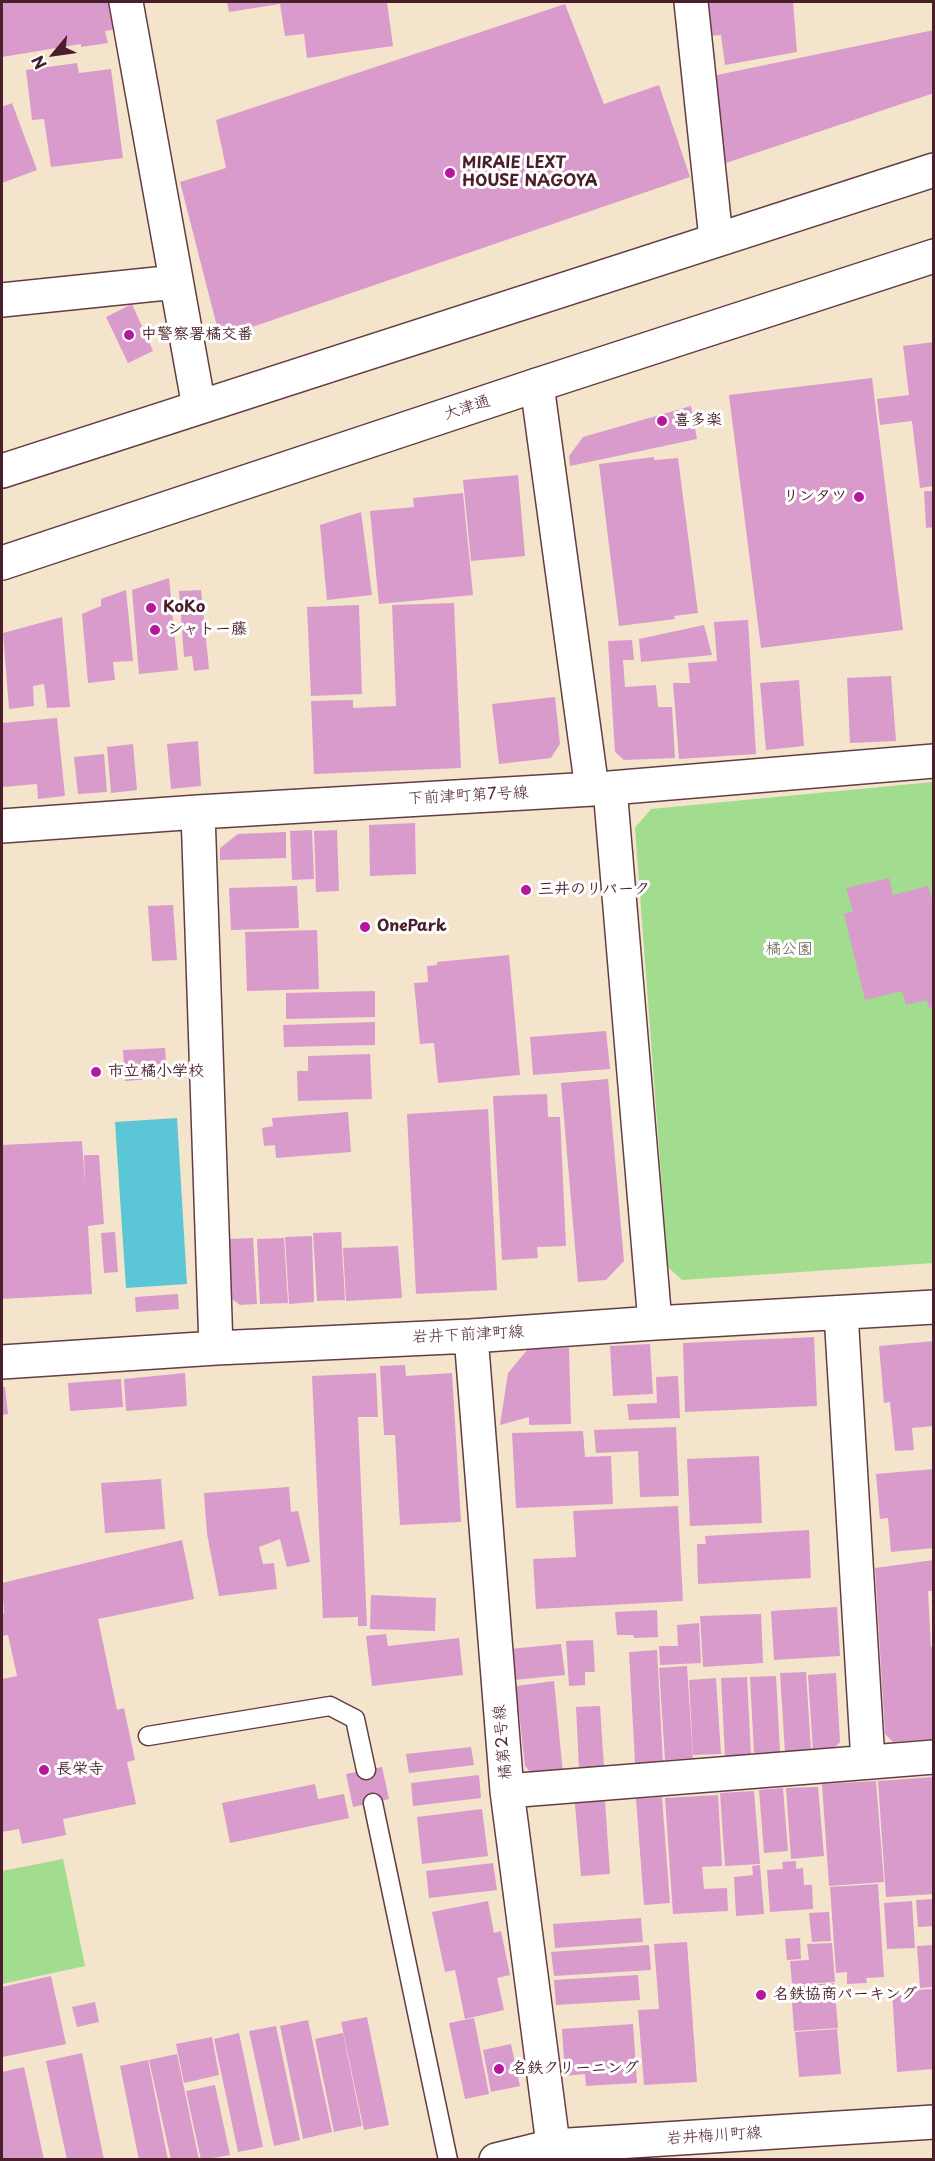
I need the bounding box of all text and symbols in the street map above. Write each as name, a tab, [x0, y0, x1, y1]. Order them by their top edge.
north arrow	[24, 24, 84, 84]
text: N	[25, 51, 52, 74]
place label: MIRAIE LEXT HOUSE NAGOYA	[462, 154, 598, 192]
marker: MIRAIE LEXT HOUSE NAGOYA	[443, 166, 457, 180]
place label: 中警察署橘交番	[141, 325, 253, 345]
marker: 中警察署橘交番	[122, 328, 136, 342]
street label: 大津通	[441, 391, 493, 425]
place label: 喜多楽	[674, 411, 722, 431]
marker: 喜多楽	[655, 414, 669, 428]
place label: リンタツ	[783, 487, 847, 507]
marker: リンタツ	[852, 490, 866, 504]
place label: KoKo	[163, 598, 205, 618]
marker: KoKo	[144, 601, 158, 615]
place label: シャトー藤	[167, 620, 247, 640]
marker: シャトー藤	[148, 623, 162, 637]
street label: 下前津町第7号線	[407, 783, 529, 809]
place label: 三井のリパーク	[538, 880, 650, 900]
marker: 三井のリパーク	[519, 883, 533, 897]
place label: OnePark	[377, 917, 447, 937]
marker: OnePark	[358, 920, 372, 934]
park label: 橘公園	[765, 940, 813, 960]
place label: 市立橘小学校	[108, 1062, 204, 1082]
marker: 市立橘小学校	[89, 1065, 103, 1079]
street label: 岩井下前津町線	[412, 1322, 524, 1348]
street label: 橘第2号線	[490, 1704, 516, 1780]
place label: 長栄寺	[56, 1760, 104, 1780]
marker: 長栄寺	[37, 1763, 51, 1777]
place label: 名鉄協商パーキング	[773, 1985, 917, 2005]
marker: 名鉄協商パーキング	[754, 1988, 768, 2002]
place label: 名鉄クリーニング	[511, 2059, 639, 2079]
marker: 名鉄クリーニング	[492, 2062, 506, 2076]
street label: 岩井梅川町線	[665, 2123, 763, 2149]

